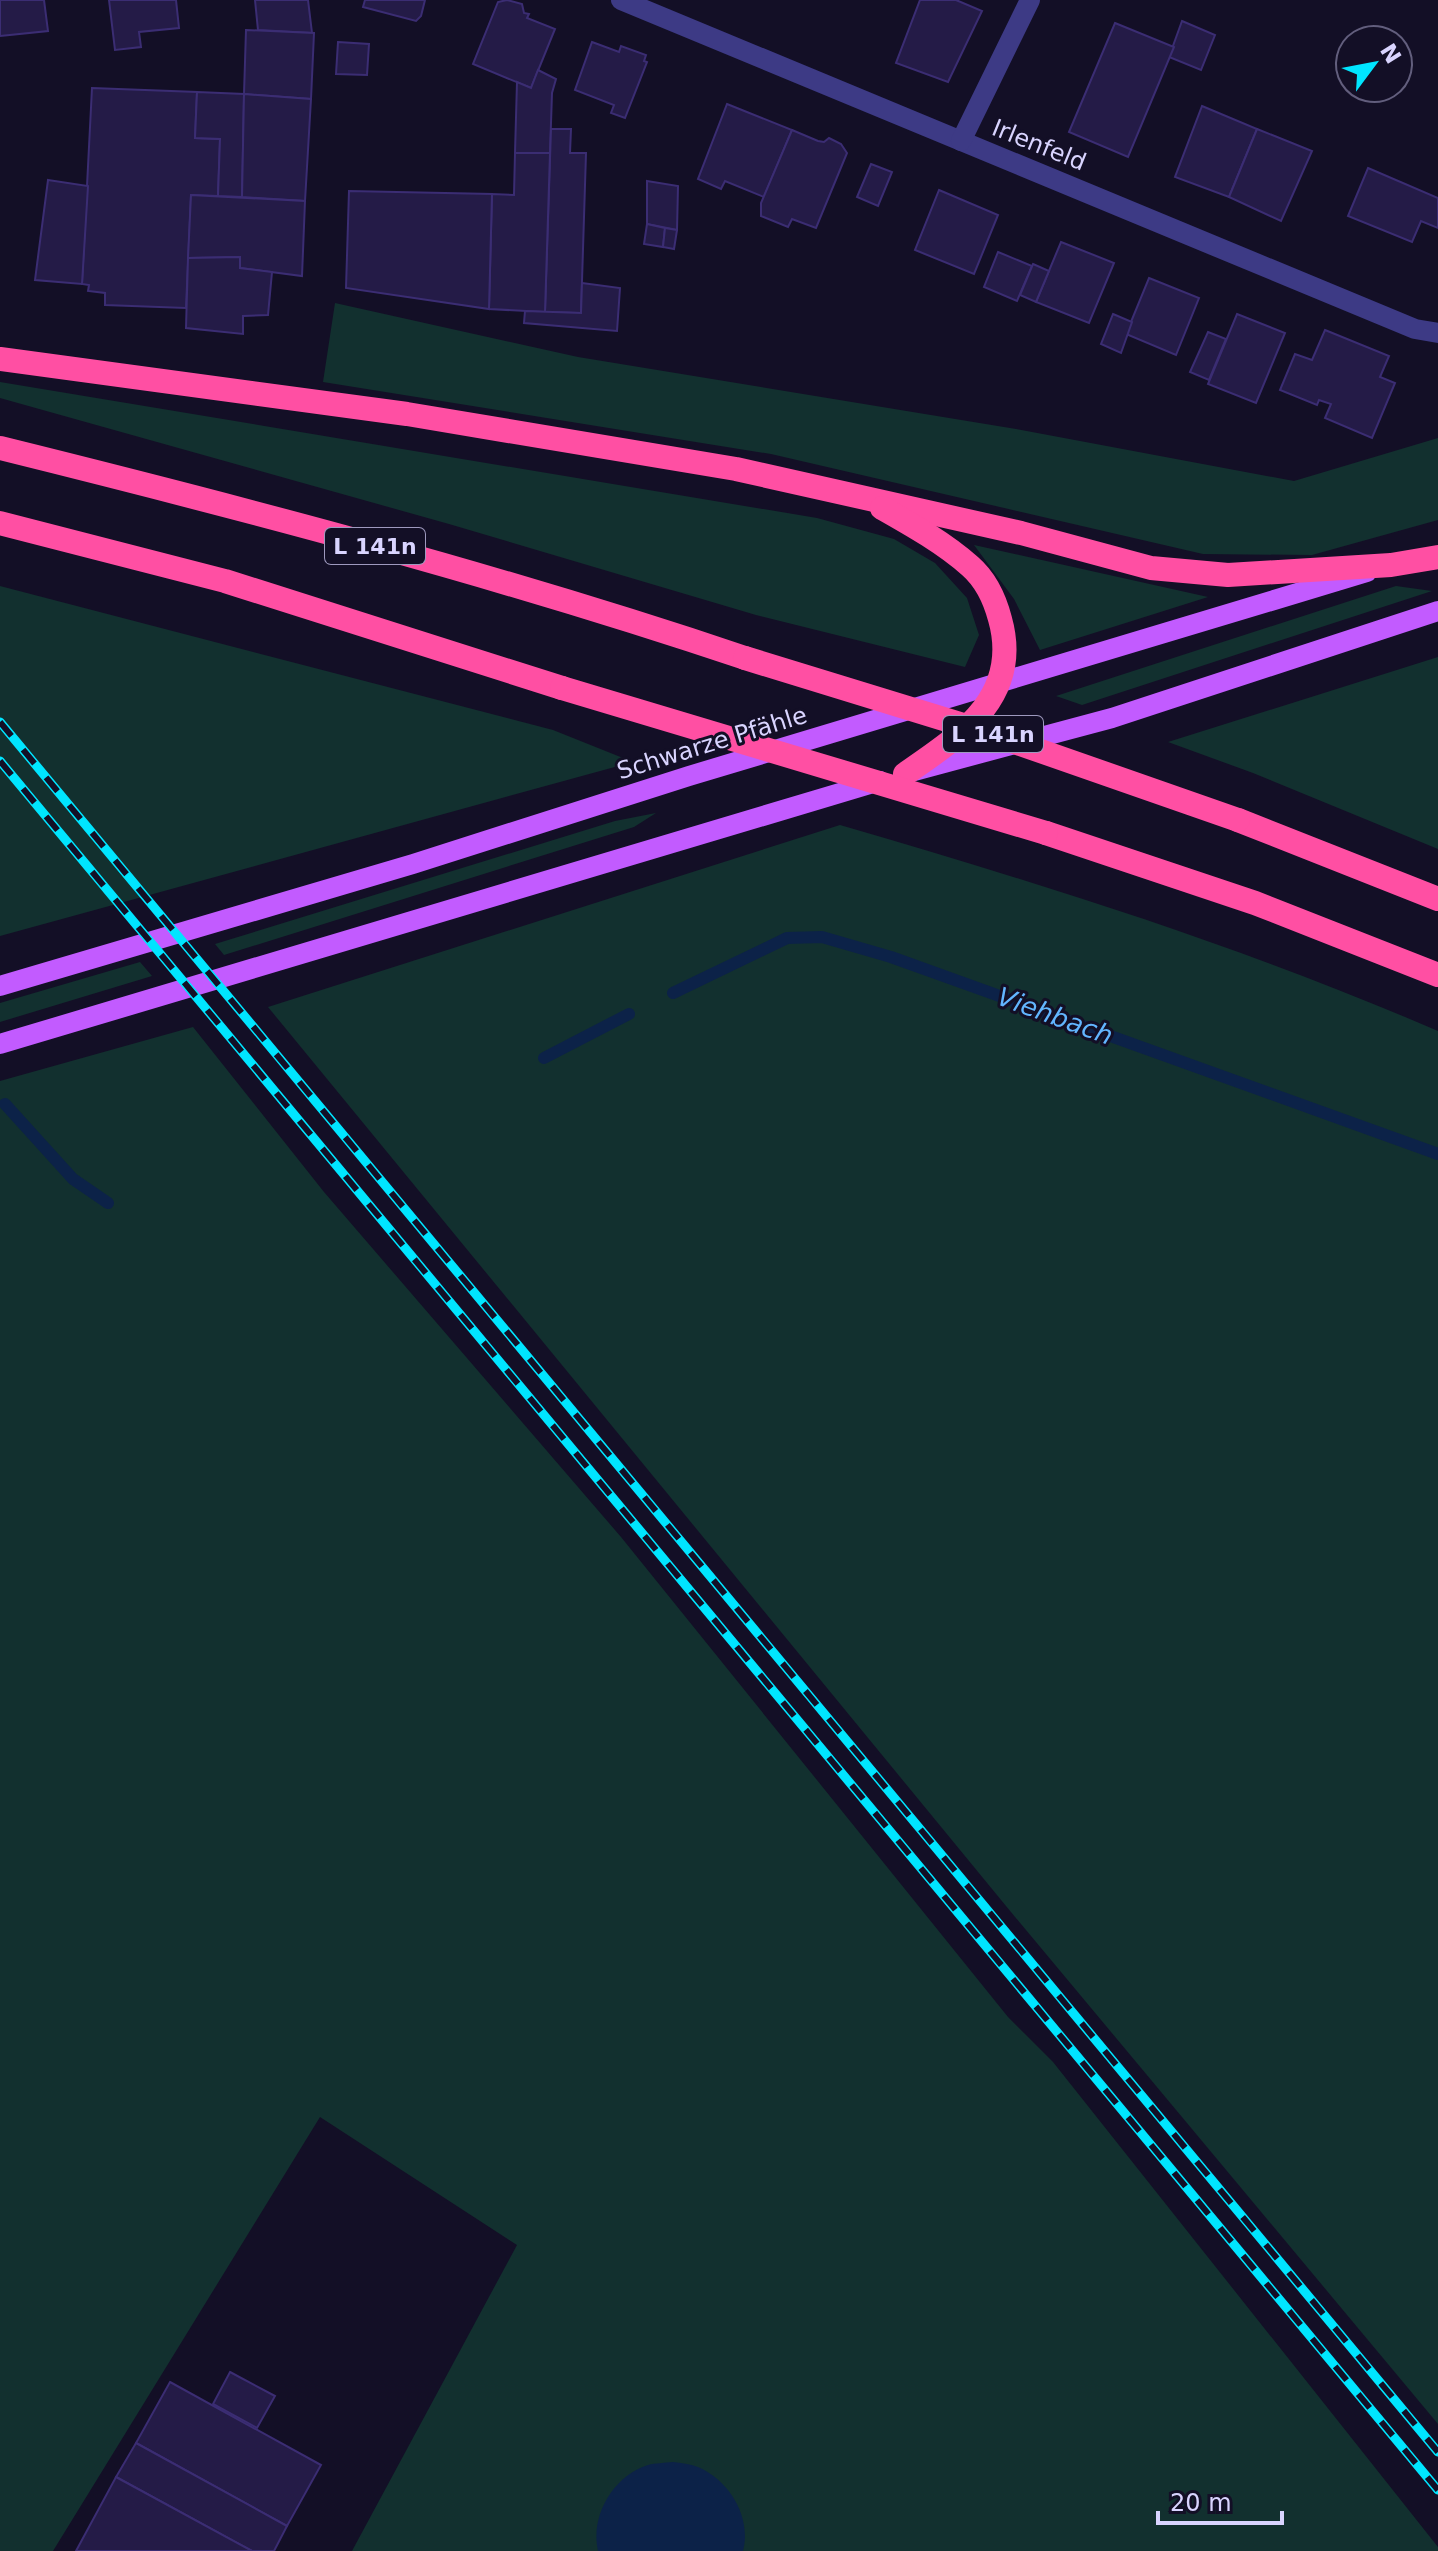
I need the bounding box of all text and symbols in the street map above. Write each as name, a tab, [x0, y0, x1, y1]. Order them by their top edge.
north arrow	[1334, 24, 1414, 104]
text: N	[1375, 39, 1406, 68]
street label: Irlenfeld	[988, 114, 1090, 176]
road number: L 141n	[325, 528, 425, 564]
street label: Schwarze Pfähle	[614, 701, 810, 785]
road number: L 141n	[943, 716, 1043, 752]
water label: Viehbach	[993, 981, 1117, 1051]
scale bar	[1158, 2475, 1282, 2525]
text: 20 m	[1170, 2489, 1232, 2517]

